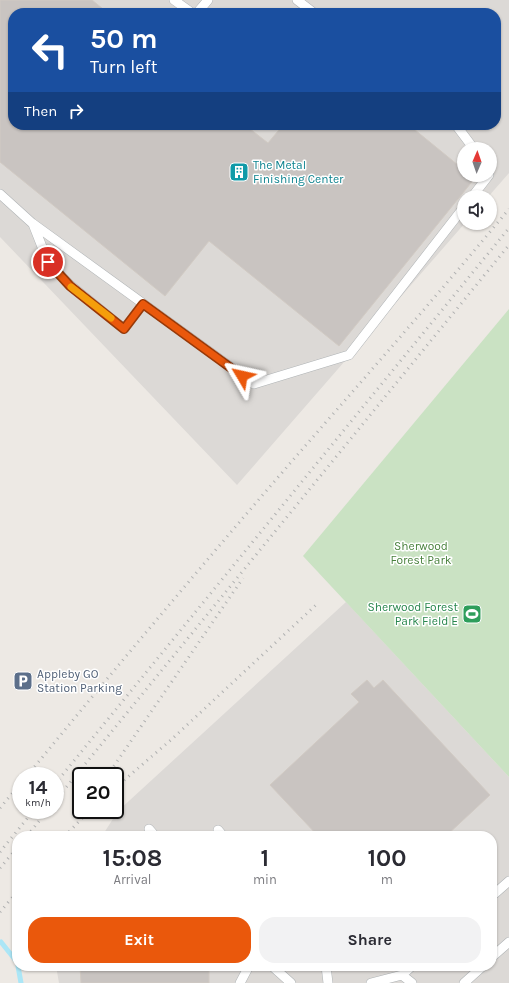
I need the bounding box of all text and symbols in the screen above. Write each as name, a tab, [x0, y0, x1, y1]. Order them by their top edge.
text: 50 m	[90, 22, 158, 55]
icon: left	[24, 24, 76, 76]
text: Turn left	[90, 56, 158, 78]
icon: right	[65, 100, 87, 122]
text: Then	[24, 102, 57, 120]
north arrow	[457, 142, 497, 182]
map controls	[457, 142, 497, 230]
place label: The Metal Finishing Center	[253, 158, 344, 186]
building icon: The Metal Finishing Center	[228, 161, 250, 183]
button: sound	[457, 190, 497, 230]
pin	[31, 245, 65, 279]
icon: arrive	[37, 251, 59, 273]
position arrow	[221, 355, 263, 397]
park label: Sherwood Forest Park	[390, 539, 452, 567]
place label: Sherwood Forest Park Field E	[367, 600, 458, 628]
sports icon: Sherwood Forest Park Field E	[461, 603, 483, 625]
place label: Appleby GO Station Parking	[37, 667, 122, 695]
parking icon: Appleby GO Station Parking	[12, 670, 34, 692]
speed limit sign: 20	[72, 767, 124, 819]
text: 14	[28, 776, 48, 799]
text: km/h	[25, 797, 51, 809]
text: 15:08	[103, 844, 162, 872]
text: 1	[261, 844, 269, 872]
text: 100	[367, 844, 406, 872]
text: Arrival	[113, 872, 152, 887]
text: min	[253, 872, 277, 887]
text: m	[381, 872, 393, 887]
button: Exit	[28, 917, 251, 963]
button: Share	[259, 917, 481, 963]

